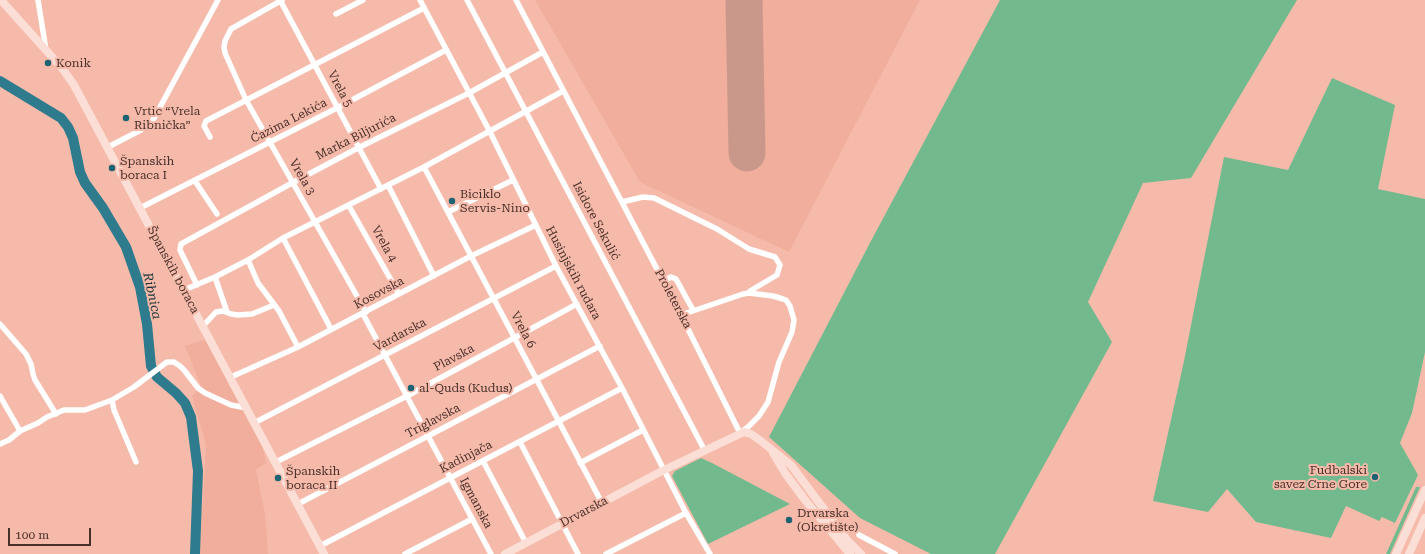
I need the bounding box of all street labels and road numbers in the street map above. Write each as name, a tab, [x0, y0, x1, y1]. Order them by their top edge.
street label: Vrela 5	[324, 68, 356, 110]
street label: Ćazima Lekića	[248, 96, 330, 146]
street label: Marka Biljurića	[313, 111, 399, 163]
street label: Vrela 3	[286, 156, 318, 198]
street label: Isidore Sekulić	[569, 179, 623, 263]
street label: Vrela 4	[368, 223, 400, 265]
street label: Španskih boraca	[144, 224, 202, 316]
street label: Husinjskih rudara	[542, 224, 604, 322]
street label: Proleterska	[651, 267, 695, 331]
street label: Kosovska	[351, 274, 407, 312]
street label: Vrela 6	[507, 309, 539, 351]
street label: Vardarska	[371, 315, 429, 355]
street label: Plavska	[431, 341, 477, 375]
street label: Triglavska	[403, 401, 463, 441]
street label: Kadinjača	[437, 438, 495, 476]
street label: Igmanska	[457, 475, 495, 531]
street label: Drvarska	[558, 493, 610, 531]

